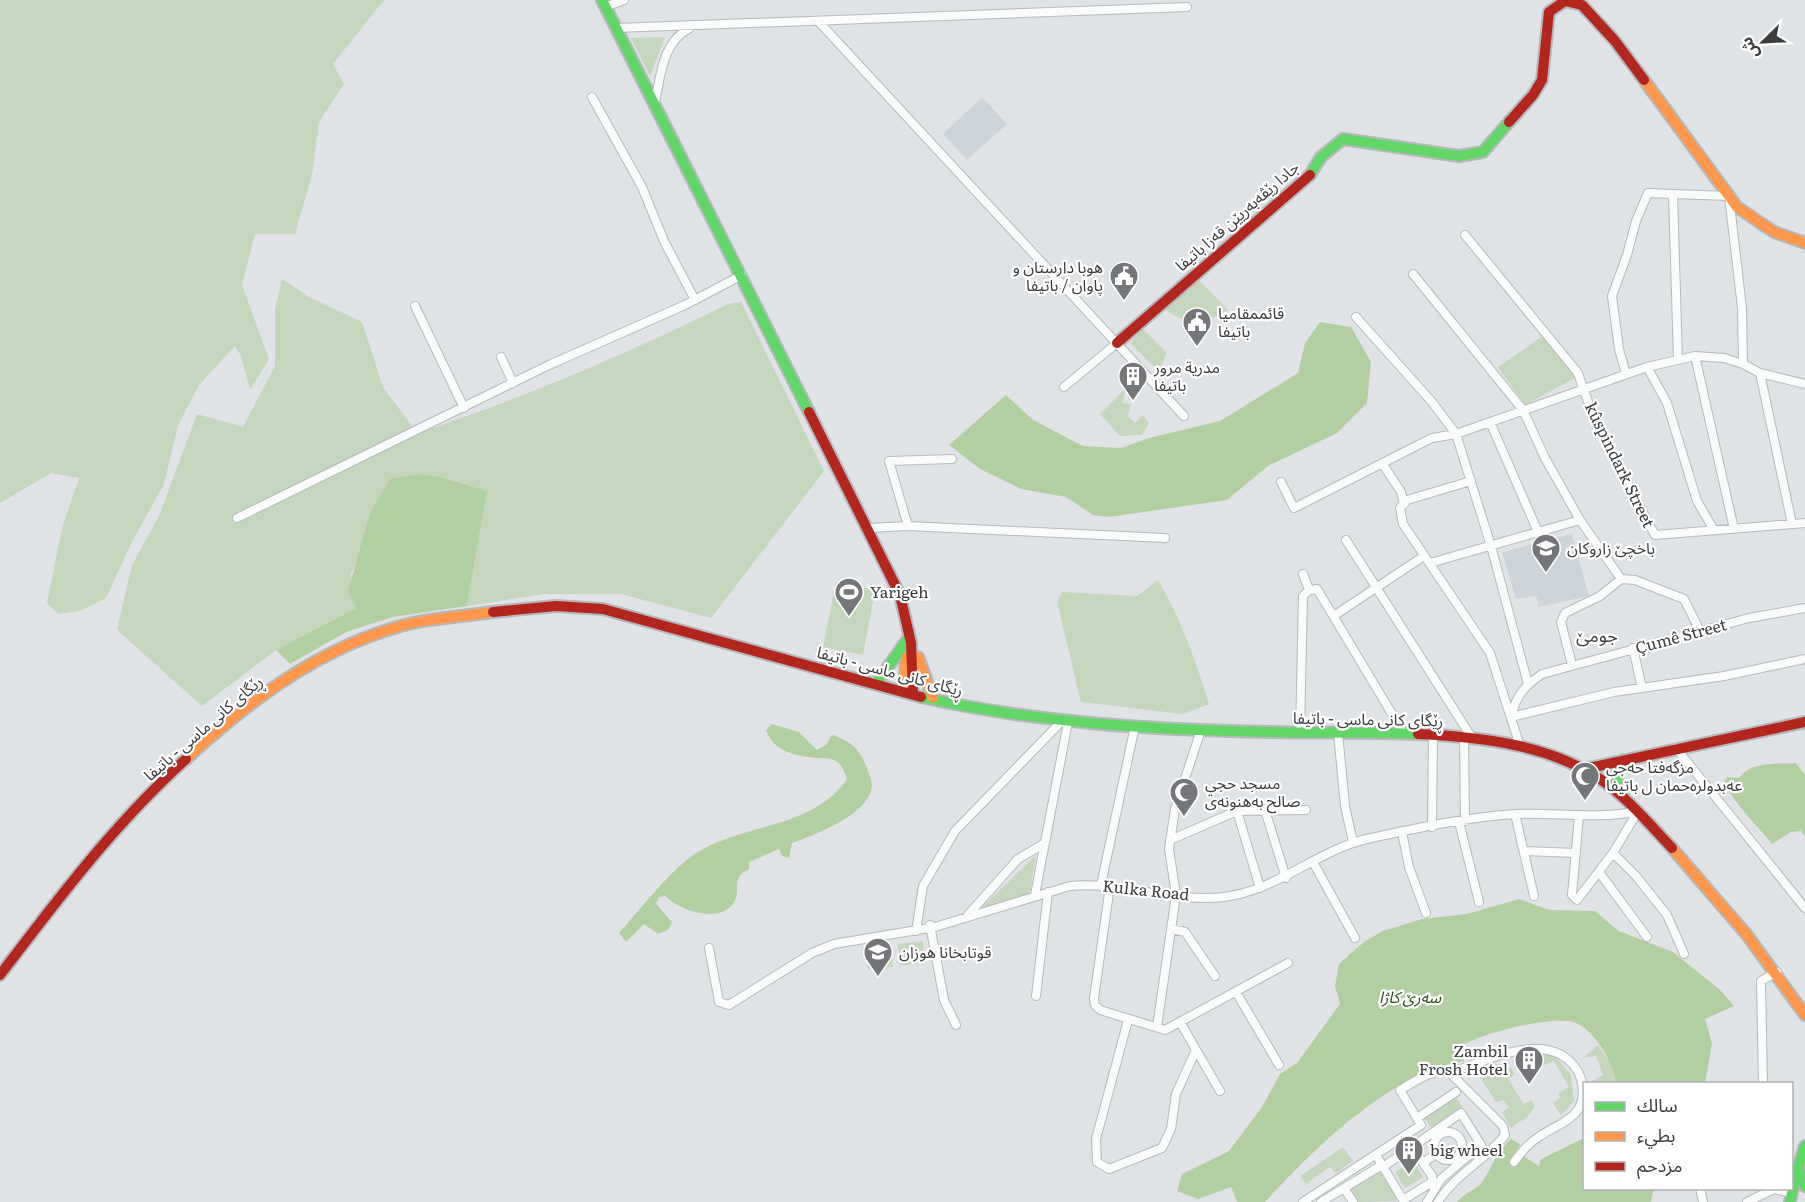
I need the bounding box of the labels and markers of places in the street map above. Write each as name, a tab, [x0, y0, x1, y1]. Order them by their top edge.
place label: هوبا دارستان و پاوان / باتيفا	[1013, 254, 1103, 296]
public building icon: هوبا دارستان و پاوان / باتيفا	[1108, 260, 1140, 302]
place label: قائممقاميا باتيفا	[1218, 300, 1284, 342]
public building icon: قائممقاميا باتيفا	[1181, 306, 1213, 348]
place label: مدرية مرور باتيفا	[1153, 354, 1220, 396]
building icon: مدرية مرور باتيفا	[1117, 360, 1149, 402]
school or university icon: باخچێ زاروکان	[1530, 532, 1562, 574]
place label: باخچێ زاروکان	[1567, 535, 1655, 559]
sports icon: Yarigeh	[833, 576, 865, 618]
place label: Yarigeh	[870, 579, 929, 603]
place label: مزگەفتا حەجی عەبدولرەحمان ل باتیفا	[1606, 754, 1742, 796]
mosque icon: مزگەفتا حەجی عەبدولرەحمان ل باتیفا	[1569, 760, 1601, 802]
place label: مسجد حجي صالح بەھنونەی	[1205, 770, 1300, 814]
mosque icon: مسجد حجي صالح بەھنونەی	[1168, 776, 1200, 818]
school or university icon: قوتابخانا هوزان	[862, 936, 894, 978]
place label: قوتابخانا هوزان	[899, 939, 991, 963]
place label: Zambil Frosh Hotel	[1419, 1038, 1508, 1080]
building icon: Zambil Frosh Hotel	[1513, 1044, 1545, 1086]
building icon: big wheel	[1393, 1134, 1425, 1176]
place label: big wheel	[1430, 1137, 1503, 1161]

